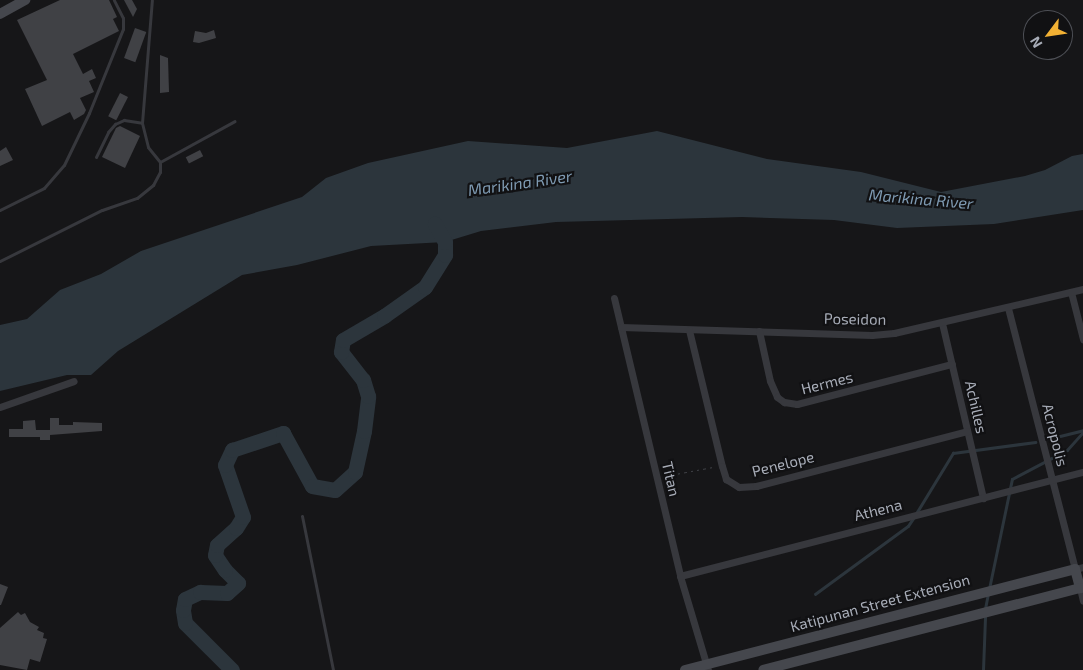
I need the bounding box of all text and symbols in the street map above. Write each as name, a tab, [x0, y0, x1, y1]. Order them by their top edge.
north arrow	[1023, 10, 1073, 60]
text: N	[1026, 34, 1045, 51]
water label: Marikina River	[467, 166, 573, 200]
water label: Marikina River	[868, 185, 974, 213]
street label: Poseidon	[824, 309, 886, 329]
street label: Hermes	[799, 368, 855, 398]
street label: Achilles	[961, 379, 991, 435]
street label: Acropolis	[1039, 402, 1071, 468]
street label: Penelope	[750, 448, 816, 480]
street label: Titan	[658, 460, 684, 498]
street label: Athena	[852, 495, 904, 525]
street label: Katipunan Street Extension	[788, 570, 972, 636]

